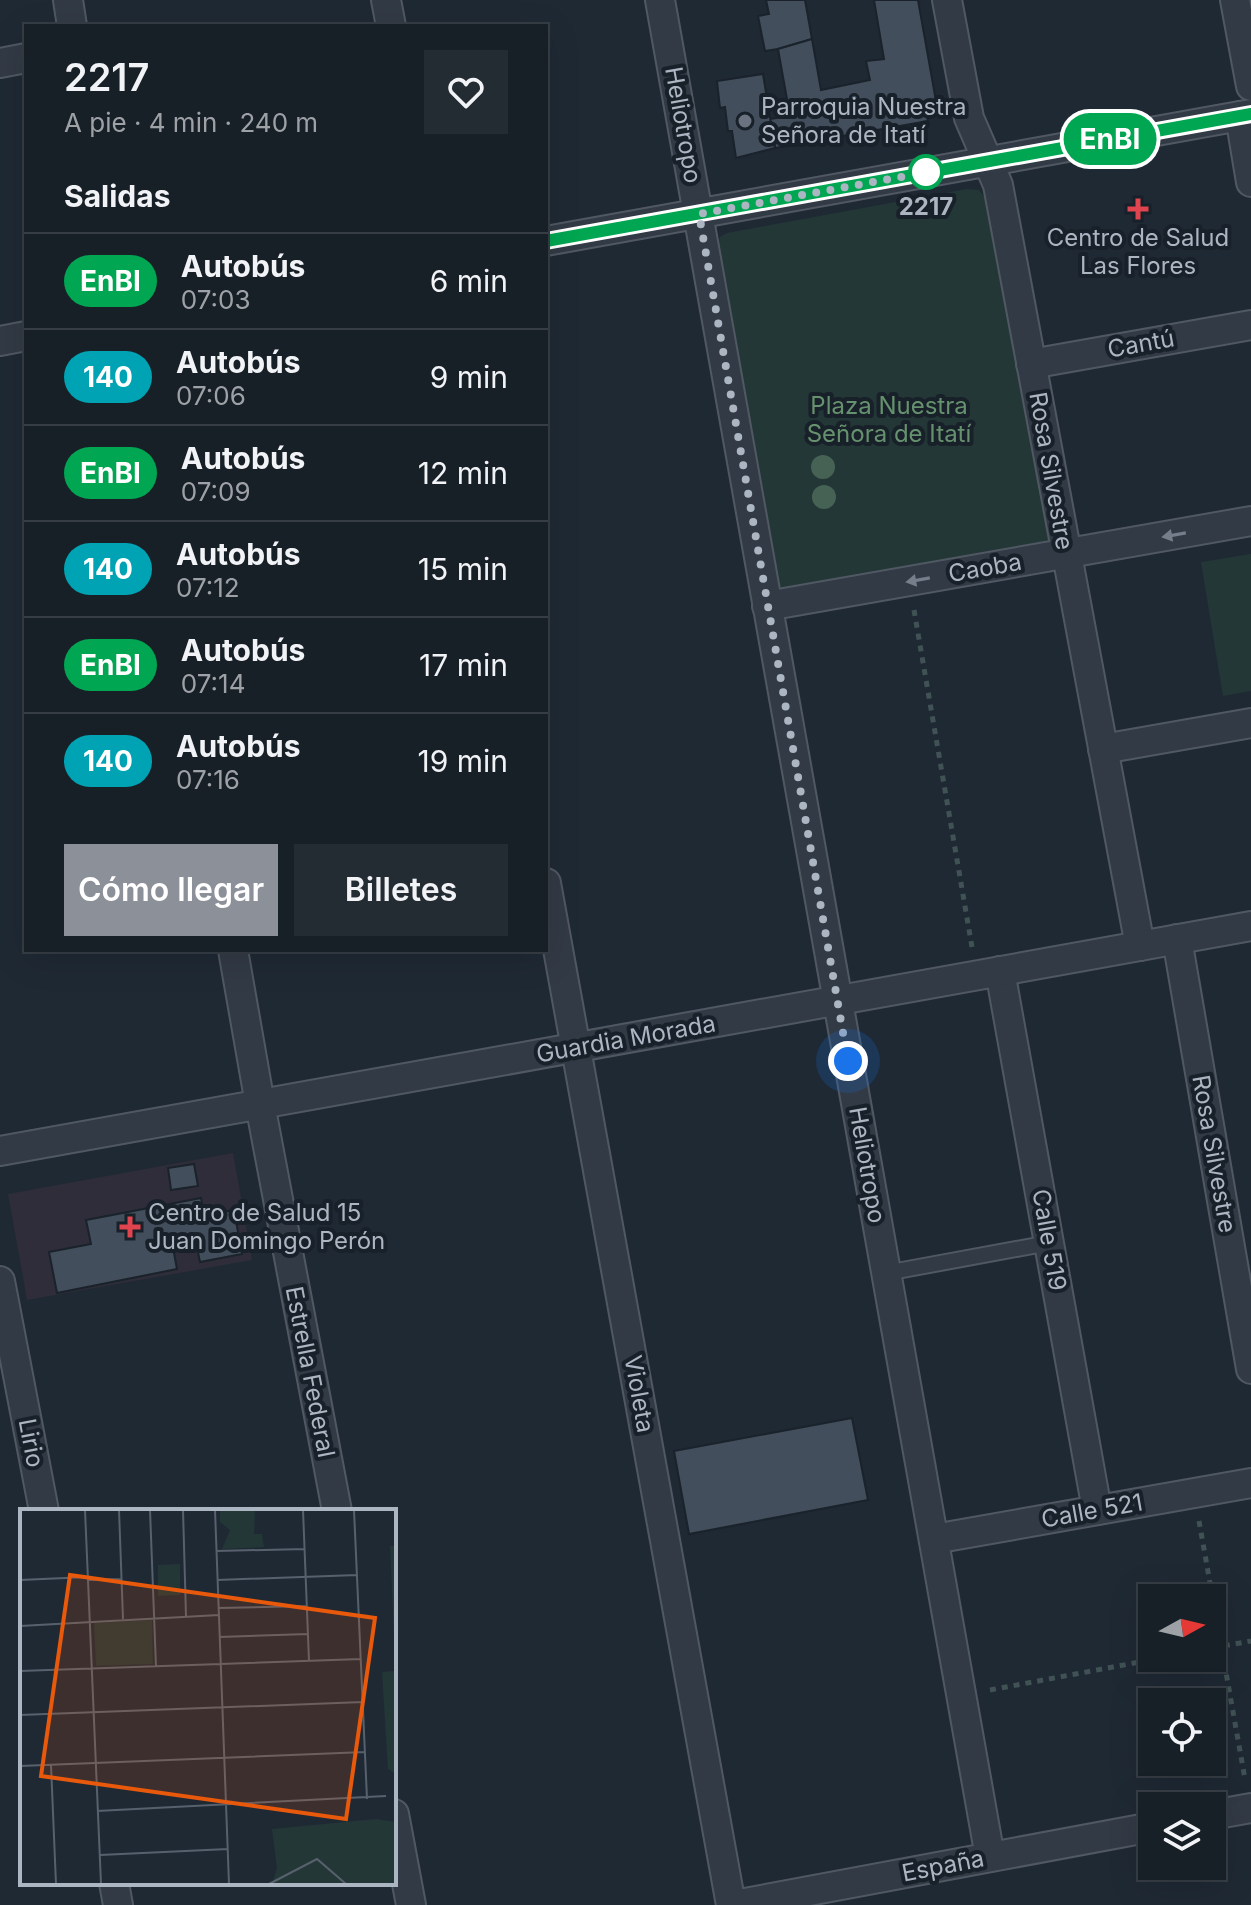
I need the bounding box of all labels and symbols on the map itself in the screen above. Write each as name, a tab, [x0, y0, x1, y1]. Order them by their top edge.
street label: Heliotropo	[659, 64, 708, 185]
place label: Parroquia Nuestra Señora de Itatí	[761, 92, 966, 149]
marker: Parroquia Nuestra Señora de Itatí	[736, 112, 754, 130]
line badge: EnBI	[1054, 113, 1166, 165]
marker: 2217	[909, 155, 943, 189]
place label: 2217	[899, 192, 953, 221]
marker: Centro de Salud Las Flores	[1127, 198, 1149, 220]
place label: Centro de Salud Las Flores	[1047, 223, 1229, 280]
street label: Cantú	[1105, 323, 1177, 364]
street label: Rosa Silvestre	[1023, 390, 1080, 552]
park label: Plaza Nuestra Señora de Itatí	[807, 391, 971, 448]
one-way arrow	[1161, 529, 1186, 541]
street label: Caoba	[946, 547, 1024, 588]
one-way arrow	[905, 574, 930, 587]
street label: Guardia Morada	[534, 1008, 718, 1069]
your location	[828, 1041, 868, 1081]
street label: Rosa Silvestre	[1186, 1073, 1243, 1235]
street label: Heliotropo	[843, 1104, 892, 1225]
street label: Calle 519	[1026, 1187, 1073, 1293]
place label: Centro de Salud 15 Juan Domingo Perón	[148, 1198, 385, 1255]
marker: Centro de Salud 15 Juan Domingo Perón	[119, 1216, 141, 1238]
street label: Estrella Federal	[280, 1284, 341, 1460]
street label: Violeta	[618, 1353, 661, 1435]
street label: Lirio	[13, 1416, 50, 1470]
street label: Calle 521	[1039, 1487, 1145, 1534]
inset map	[20, 1509, 396, 1885]
north arrow	[1138, 1584, 1226, 1672]
street label: España	[899, 1843, 986, 1888]

